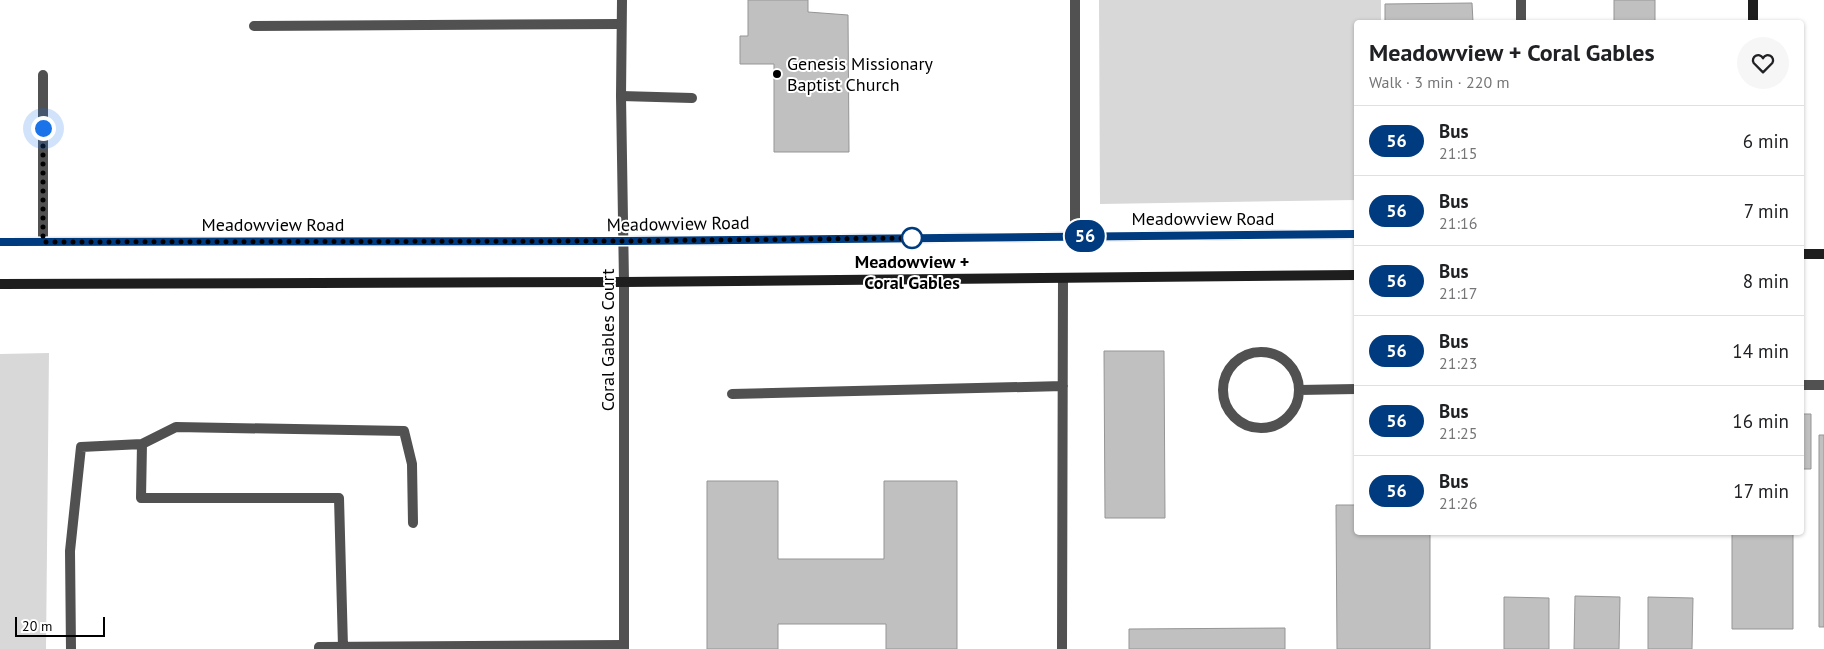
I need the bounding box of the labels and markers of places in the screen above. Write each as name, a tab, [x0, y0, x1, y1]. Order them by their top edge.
place label: Genesis Missionary Baptist Church	[787, 52, 934, 96]
marker: Genesis Missionary Baptist Church	[771, 68, 783, 80]
marker: Meadowview + Coral Gables	[901, 227, 923, 249]
place label: Meadowview + Coral Gables	[855, 250, 969, 294]

